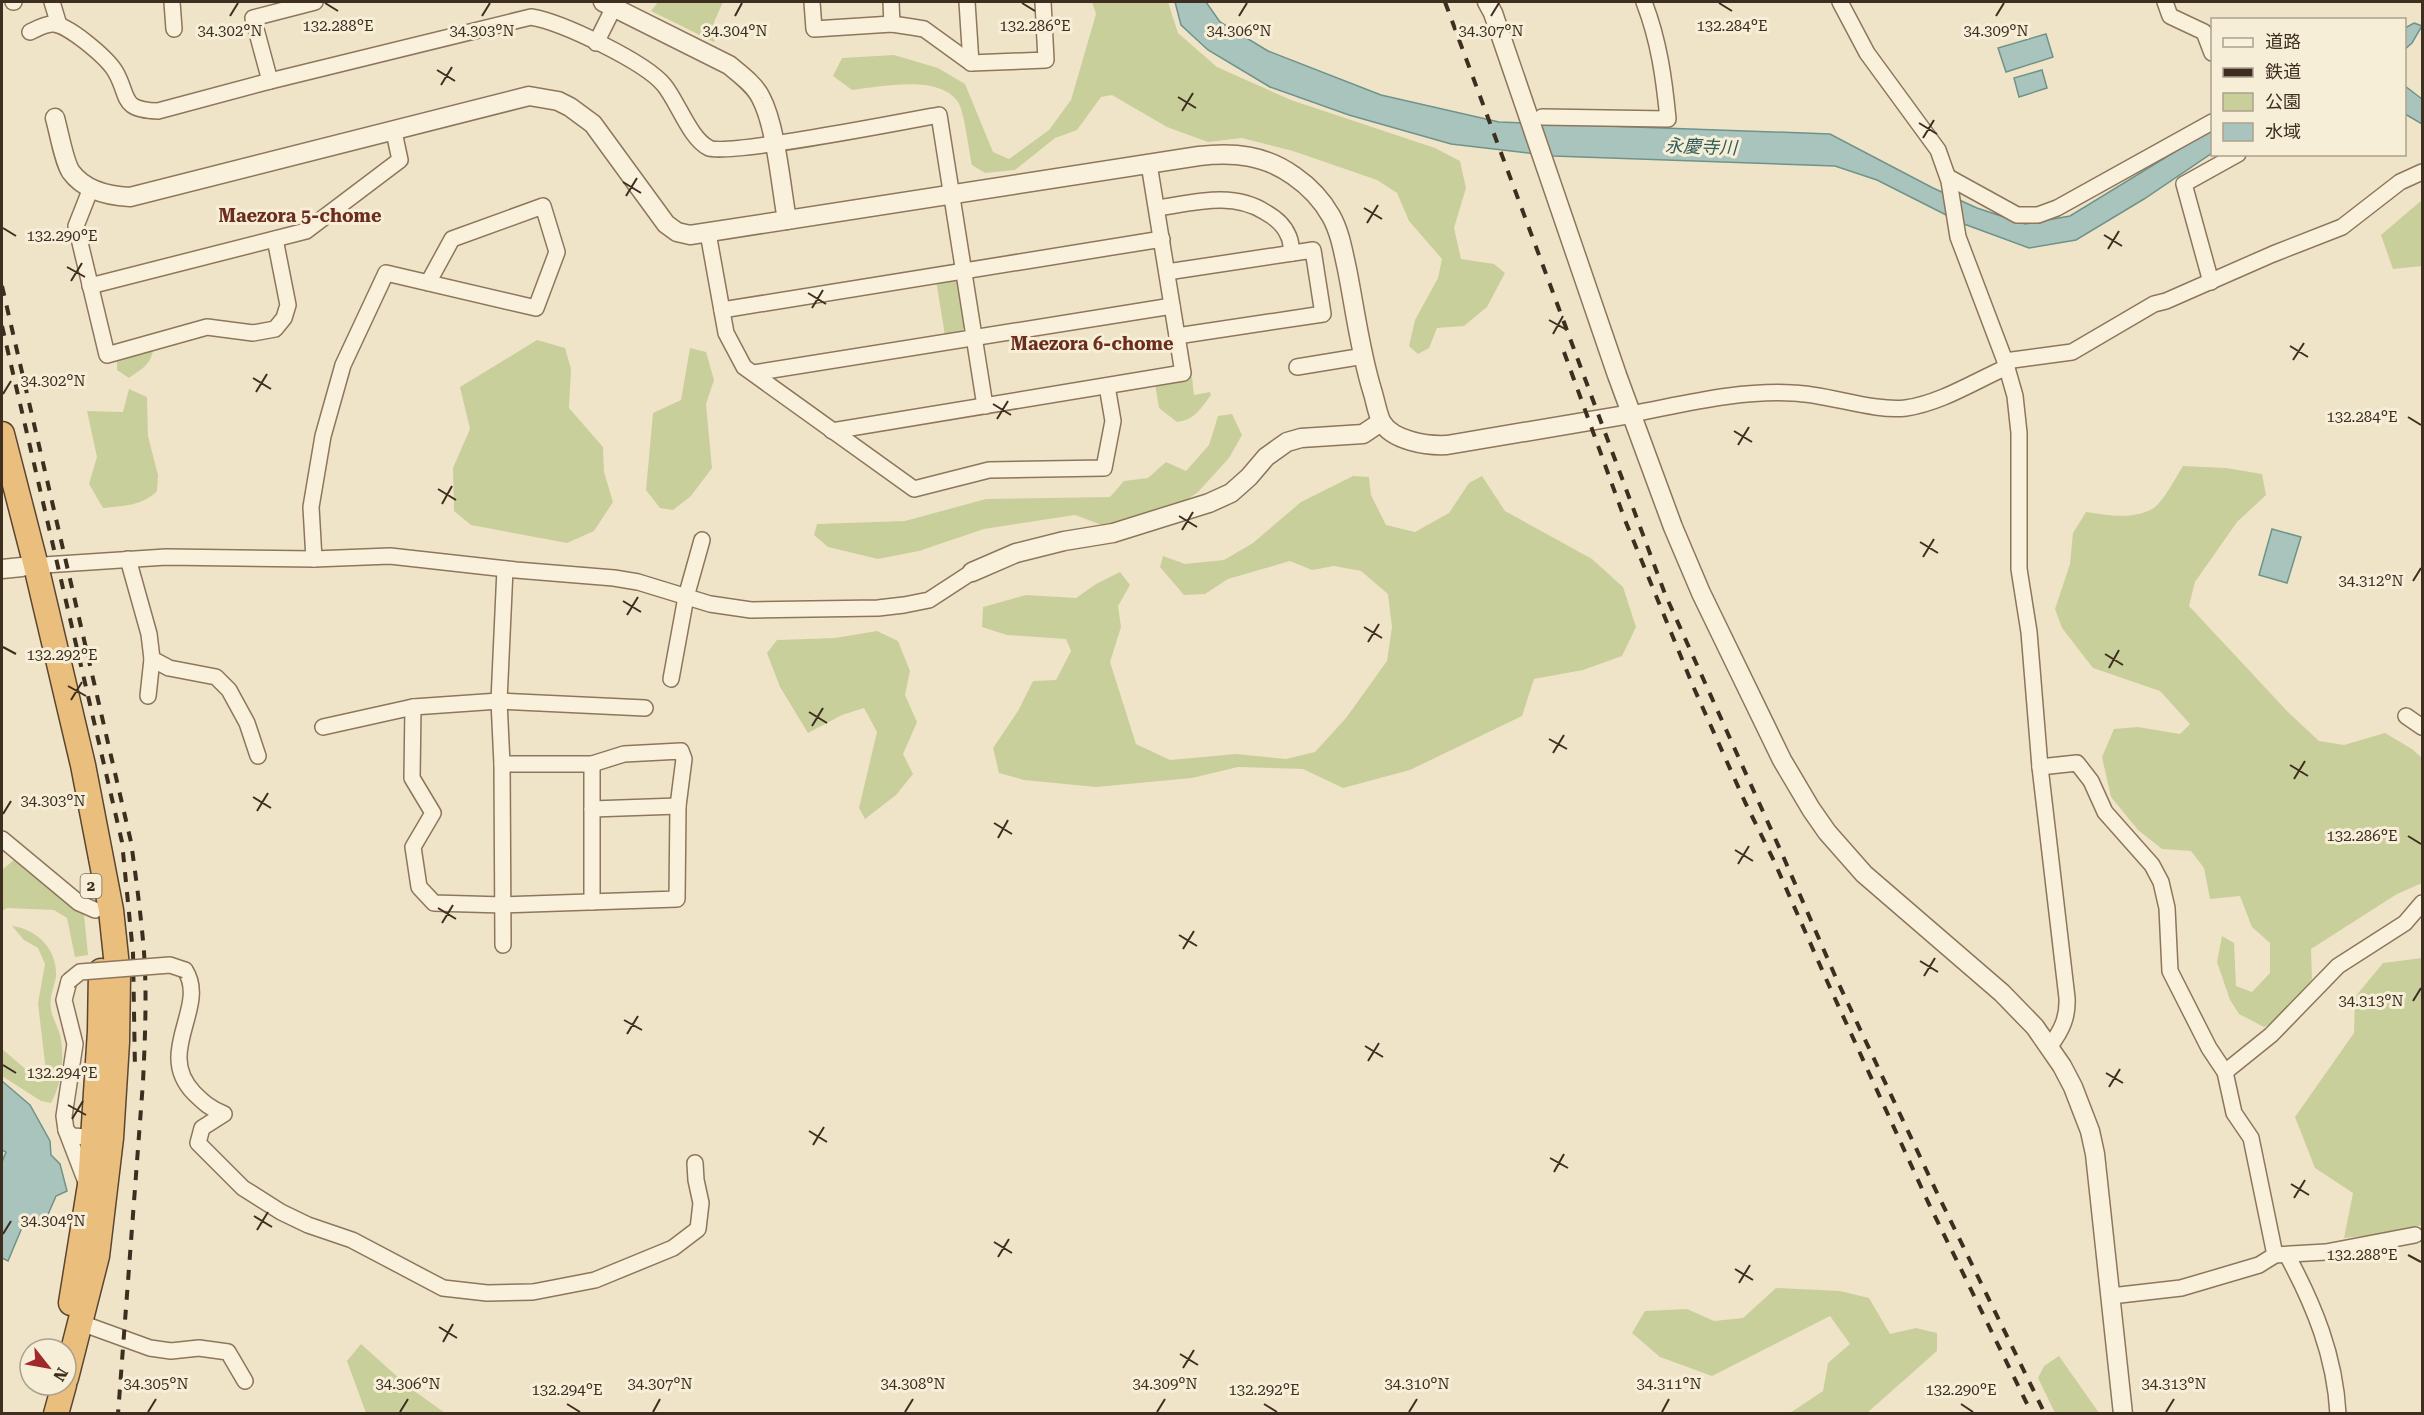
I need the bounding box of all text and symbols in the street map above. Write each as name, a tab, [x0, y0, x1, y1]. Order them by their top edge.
text: 132.288°E	[302, 17, 374, 35]
text: 132.286°E	[999, 17, 1071, 35]
text: 132.284°E	[1696, 17, 1768, 35]
legend	[2211, 18, 2406, 156]
text: 34.302°N	[197, 22, 263, 40]
text: 34.303°N	[449, 22, 515, 40]
text: 34.304°N	[702, 22, 768, 40]
text: 34.306°N	[1206, 22, 1272, 40]
text: 34.307°N	[1458, 22, 1524, 40]
text: 34.309°N	[1963, 22, 2029, 40]
text: 道路	[2265, 31, 2301, 52]
text: 鉄道	[2265, 61, 2301, 82]
text: 公園	[2265, 91, 2301, 112]
text: 水域	[2265, 121, 2301, 142]
water label: 永慶寺川	[1665, 135, 1739, 158]
district label: Maezora 5-chome	[219, 205, 382, 226]
text: 132.290°E	[26, 227, 98, 245]
district label: Maezora 6-chome	[1011, 333, 1174, 354]
text: 34.302°N	[20, 372, 86, 390]
text: 132.284°E	[2326, 408, 2398, 426]
text: 34.312°N	[2338, 572, 2404, 590]
text: 132.292°E	[26, 646, 98, 664]
text: 34.303°N	[20, 792, 86, 810]
text: 132.286°E	[2326, 827, 2398, 845]
road number: 2	[80, 874, 101, 898]
text: 34.313°N	[2338, 992, 2404, 1010]
text: 132.294°E	[26, 1064, 98, 1082]
text: 34.304°N	[20, 1212, 86, 1230]
text: 132.288°E	[2326, 1246, 2398, 1264]
north arrow	[18, 1337, 78, 1397]
text: N	[49, 1364, 72, 1385]
text: 34.305°N	[123, 1375, 189, 1393]
text: 34.306°N	[375, 1375, 441, 1393]
text: 34.307°N	[627, 1375, 693, 1393]
text: 34.308°N	[880, 1375, 946, 1393]
text: 34.309°N	[1132, 1375, 1198, 1393]
text: 34.310°N	[1384, 1375, 1450, 1393]
text: 34.311°N	[1636, 1375, 1702, 1393]
text: 34.313°N	[2141, 1375, 2207, 1393]
text: 132.294°E	[531, 1381, 603, 1399]
text: 132.292°E	[1228, 1381, 1300, 1399]
text: 132.290°E	[1925, 1381, 1997, 1399]

